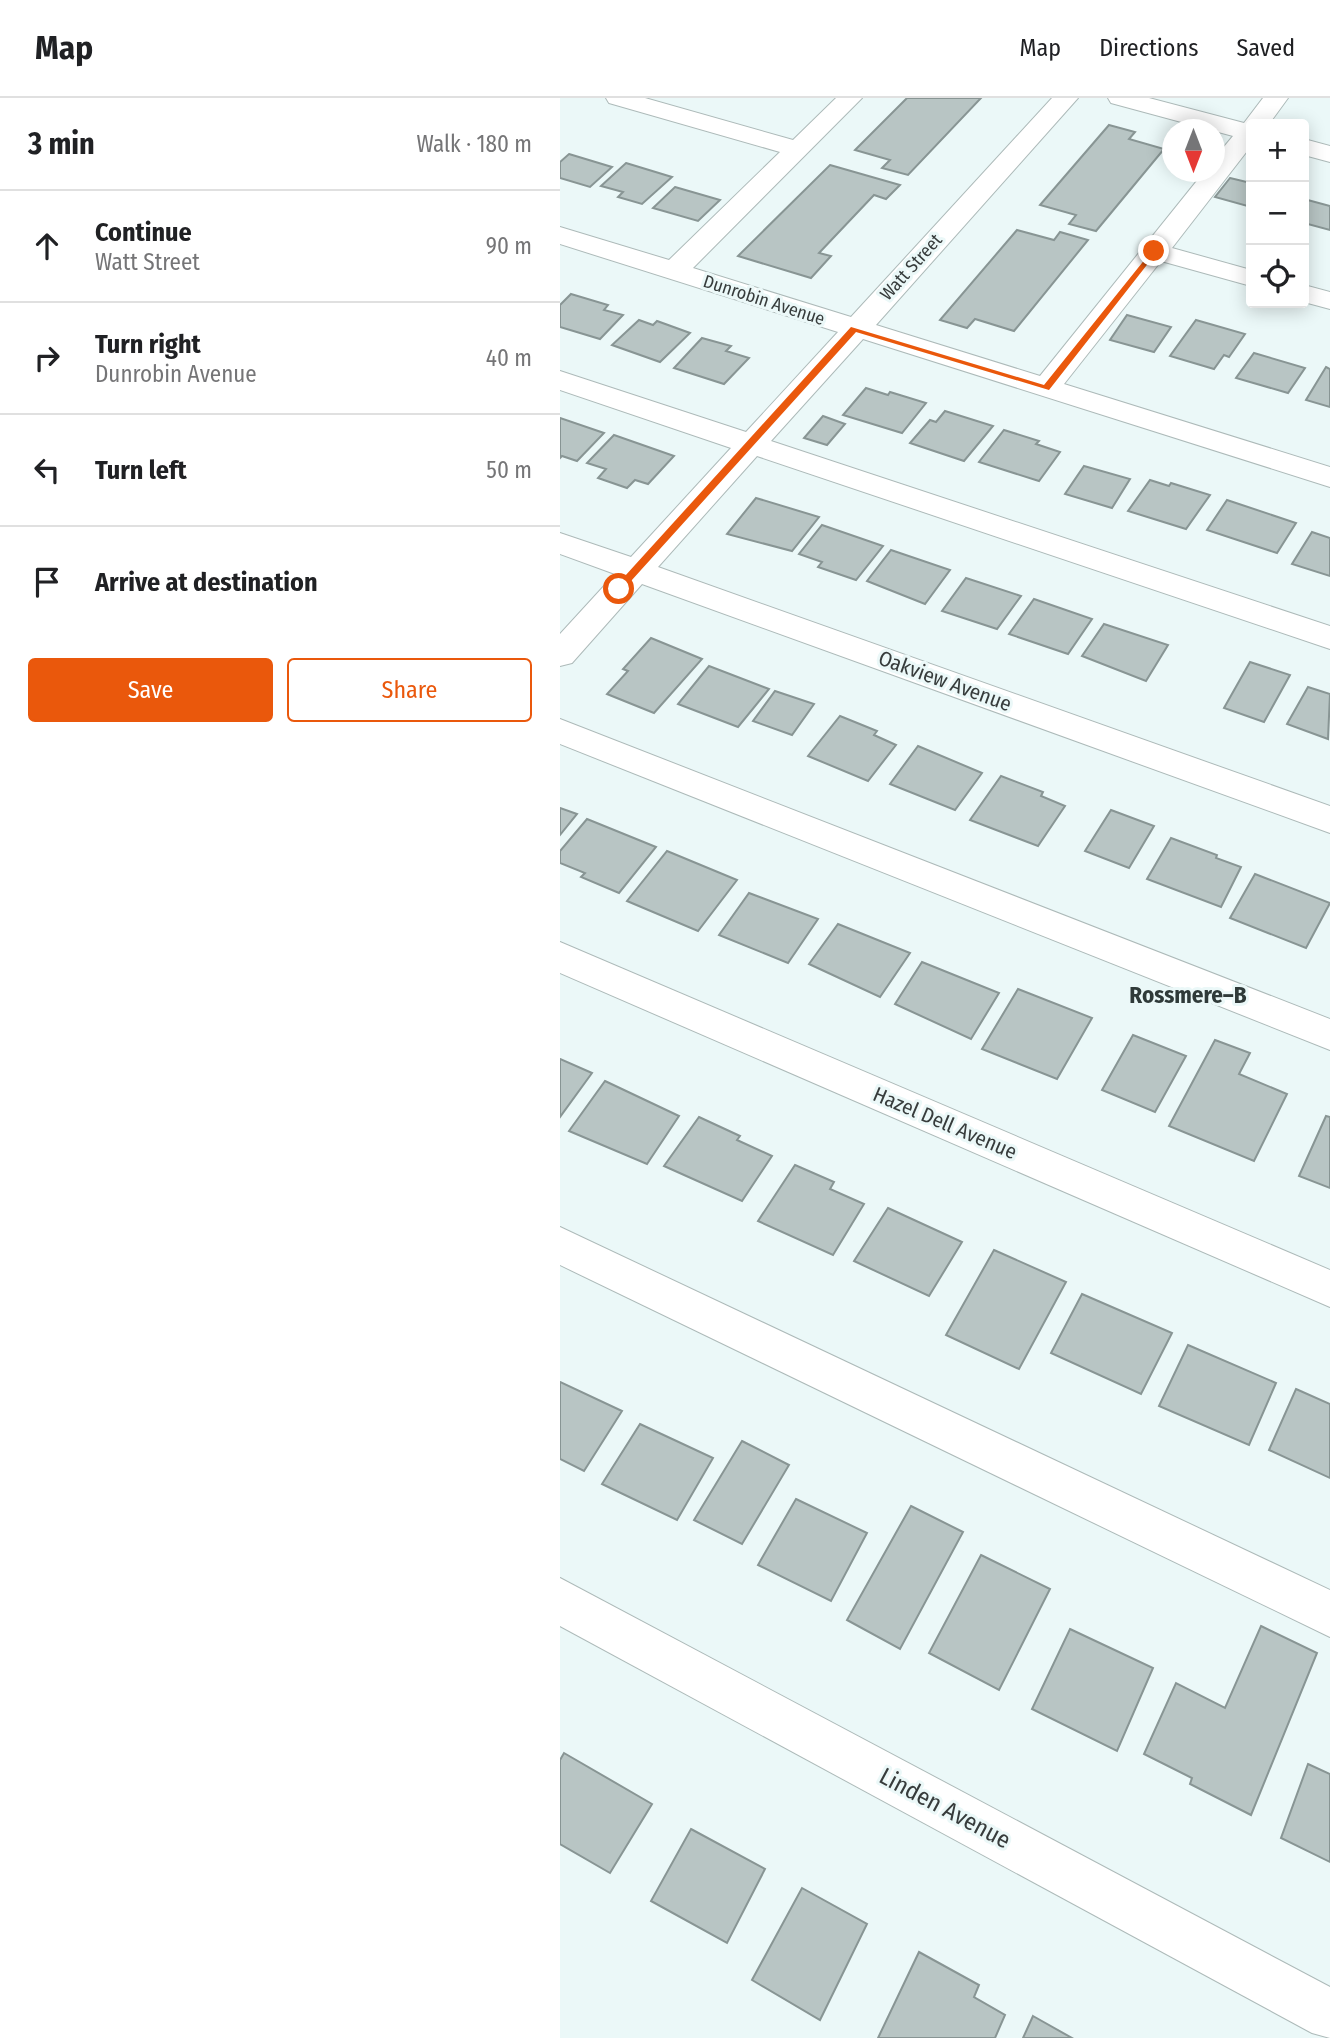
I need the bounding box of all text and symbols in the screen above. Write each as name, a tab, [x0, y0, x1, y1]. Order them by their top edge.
text: Map	[35, 28, 93, 68]
text: Map	[1020, 34, 1061, 62]
text: Directions	[1099, 34, 1198, 62]
text: Saved	[1236, 34, 1295, 62]
north arrow	[1162, 119, 1225, 182]
map controls	[1246, 119, 1309, 308]
button: +	[1246, 119, 1309, 182]
text: 3 min	[28, 126, 95, 162]
text: Walk · 180 m	[416, 130, 532, 158]
button: −	[1246, 182, 1309, 245]
text: Continue	[95, 217, 192, 248]
icon: ahead	[28, 227, 66, 265]
street label: Watt Street	[875, 229, 947, 305]
text: 90 m	[486, 232, 532, 260]
route end	[1138, 235, 1169, 266]
button: locate	[1246, 245, 1309, 308]
text: Watt Street	[95, 248, 200, 276]
street label: Dunrobin Avenue	[700, 270, 828, 330]
text: Turn right	[95, 329, 201, 360]
icon: right	[28, 339, 66, 377]
text: 40 m	[486, 344, 532, 372]
text: Dunrobin Avenue	[95, 360, 257, 388]
icon: left	[28, 451, 66, 489]
text: Turn left	[95, 455, 187, 486]
text: 50 m	[486, 456, 532, 484]
icon: arrive	[28, 563, 66, 601]
text: Arrive at destination	[95, 567, 318, 598]
route start	[603, 573, 634, 604]
street label: Oakview Avenue	[875, 645, 1015, 717]
button: Save	[28, 658, 273, 722]
button: Share	[287, 658, 532, 722]
district label: Rossmere–B	[1129, 981, 1247, 1009]
street label: Hazel Dell Avenue	[869, 1081, 1021, 1165]
street label: Linden Avenue	[875, 1762, 1015, 1854]

